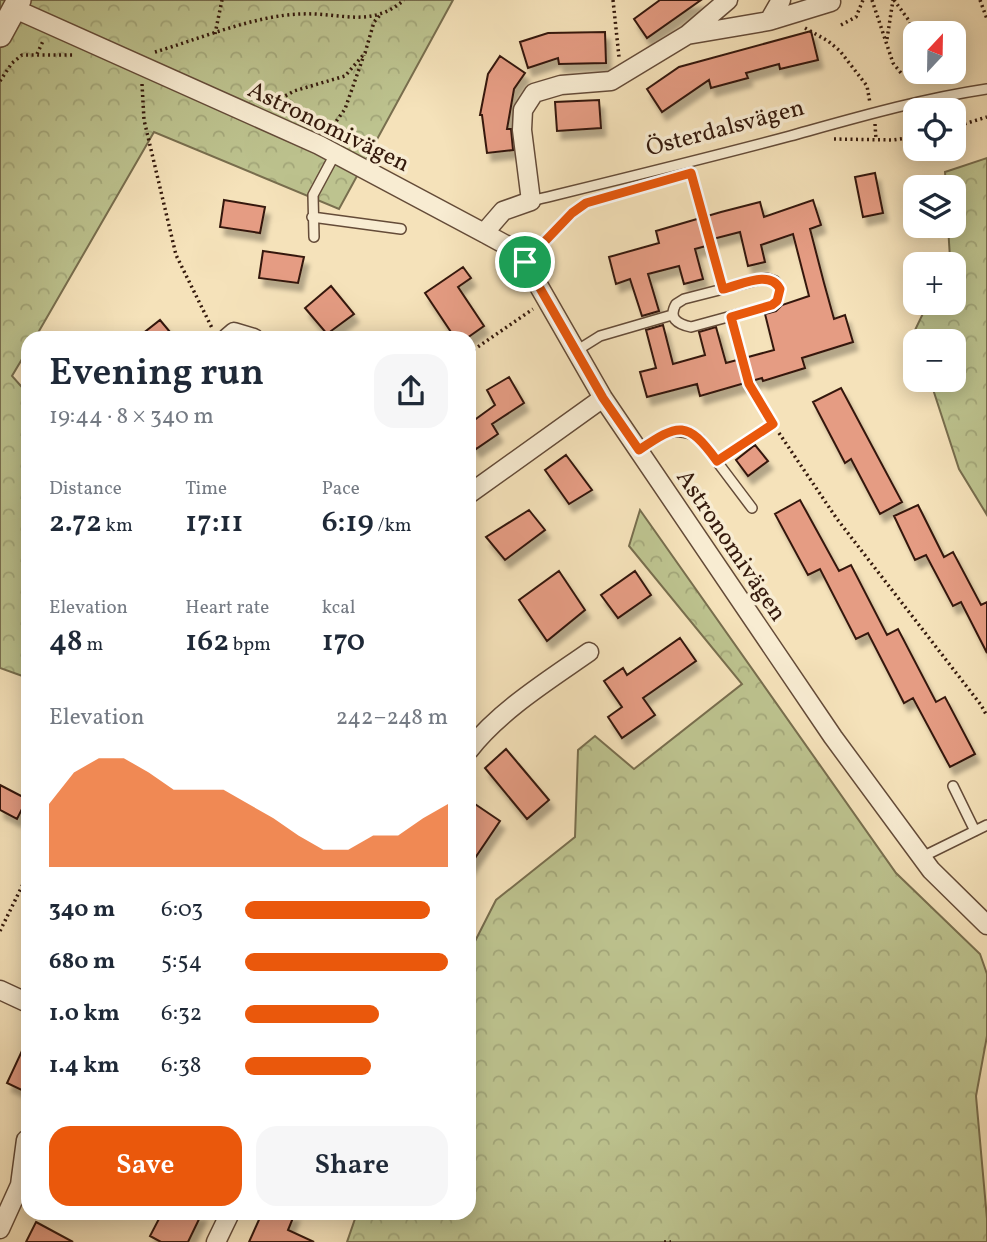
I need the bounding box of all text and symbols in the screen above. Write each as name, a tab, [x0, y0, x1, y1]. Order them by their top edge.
north arrow	[903, 21, 966, 84]
map controls	[903, 21, 966, 392]
street label: Astronomivägen	[241, 74, 415, 182]
street label: Österdalsvägen	[643, 91, 808, 166]
button: locate	[903, 98, 966, 161]
button: layers	[903, 175, 966, 238]
pin	[495, 232, 555, 292]
icon: arrive	[506, 243, 544, 281]
button: +	[903, 252, 966, 315]
button: −	[903, 329, 966, 392]
text: Evening run	[49, 348, 264, 401]
button: share	[374, 354, 448, 428]
text: 19:44 · 8 × 340 m	[49, 401, 214, 433]
street label: Astronomivägen	[667, 463, 794, 629]
text: Distance	[49, 476, 122, 502]
text: Time	[185, 476, 227, 502]
text: Pace	[322, 476, 360, 502]
text: 2.72	[49, 502, 102, 544]
text: 17:11	[185, 502, 243, 544]
text: 6:19	[322, 502, 374, 544]
text: km	[102, 513, 133, 539]
text: /km	[374, 513, 412, 539]
text: Elevation	[49, 595, 128, 621]
text: Heart rate	[185, 595, 269, 621]
text: kcal	[322, 595, 355, 621]
text: 48	[49, 621, 83, 663]
text: 162	[185, 621, 229, 663]
text: 170	[322, 621, 365, 663]
text: m	[83, 632, 103, 658]
text: bpm	[229, 632, 271, 658]
text: Elevation	[49, 702, 145, 734]
text: 242–248 m	[336, 702, 448, 734]
text: 340 m	[49, 894, 115, 926]
text: 6:03	[161, 894, 203, 926]
text: 680 m	[49, 946, 115, 978]
text: 5:54	[161, 946, 202, 978]
text: 1.0 km	[49, 998, 120, 1030]
text: 6:32	[161, 998, 202, 1030]
text: 1.4 km	[49, 1050, 120, 1082]
text: 6:38	[161, 1050, 202, 1082]
button: Save	[49, 1126, 242, 1206]
button: Share	[256, 1126, 448, 1206]

